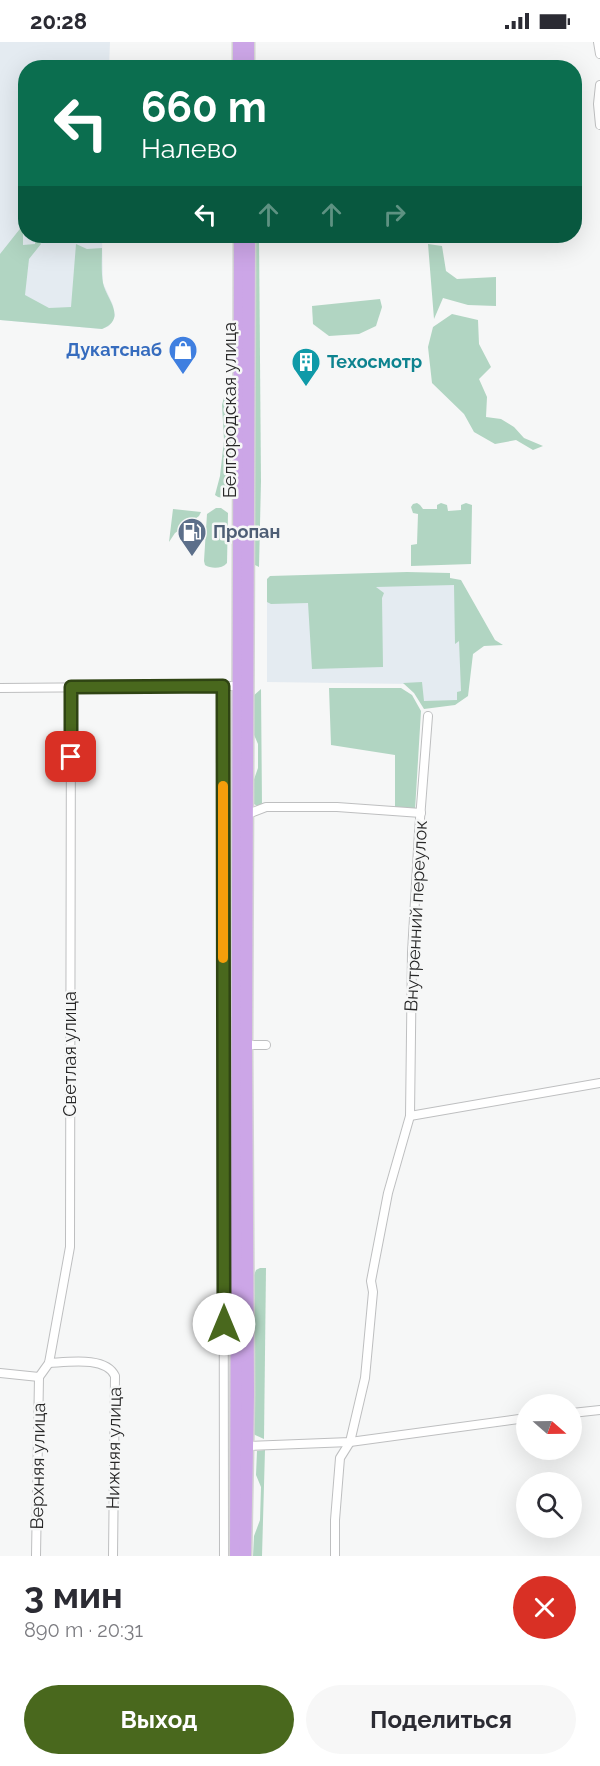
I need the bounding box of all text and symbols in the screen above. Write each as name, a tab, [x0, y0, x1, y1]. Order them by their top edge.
text: 20:28	[30, 8, 87, 34]
text: 660 m	[141, 83, 267, 132]
icon: left	[42, 84, 120, 162]
text: Налево	[141, 133, 237, 164]
icon: left	[189, 198, 222, 231]
icon: ahead	[252, 198, 285, 231]
icon: ahead	[315, 198, 348, 231]
icon: right	[378, 198, 411, 231]
street label: Белгородская улица	[219, 322, 240, 498]
shop icon: Дукатснаб	[167, 334, 199, 376]
place label: Дукатснаб	[66, 339, 162, 360]
building icon: Техосмотр	[290, 346, 322, 388]
place label: Техосмотр	[327, 351, 422, 372]
fuel station icon: Пропан	[176, 516, 208, 558]
place label: Пропан	[213, 521, 280, 542]
pin	[45, 731, 96, 782]
icon: arrive	[54, 740, 87, 773]
street label: Внутренний переулок	[400, 820, 431, 1012]
street label: Светлая улица	[59, 991, 80, 1117]
position arrow	[192, 1292, 256, 1356]
street label: Нижняя улица	[102, 1387, 125, 1509]
north arrow	[516, 1394, 582, 1460]
map controls	[516, 1394, 582, 1538]
street label: Верхняя улица	[26, 1402, 49, 1530]
button: search	[516, 1472, 582, 1538]
text: 3 мин	[24, 1574, 123, 1616]
button: close	[513, 1576, 576, 1639]
text: 890 m · 20:31	[24, 1618, 143, 1642]
button: Выход	[24, 1685, 294, 1754]
button: Поделиться	[306, 1685, 576, 1754]

